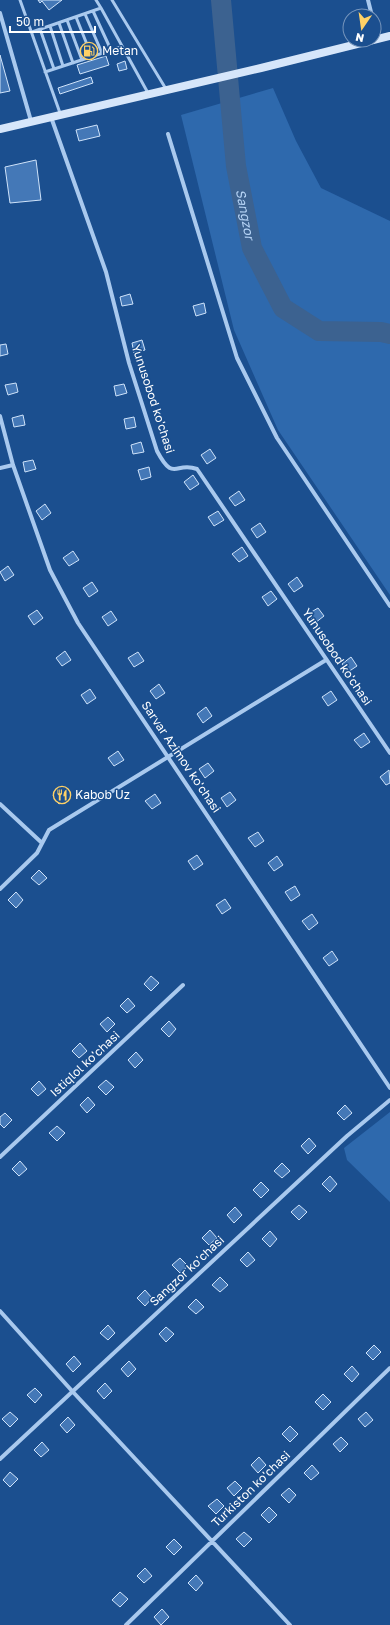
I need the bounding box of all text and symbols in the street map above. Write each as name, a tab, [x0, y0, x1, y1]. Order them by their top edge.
scale bar	[10, 8, 95, 34]
north arrow	[342, 8, 382, 48]
text: 50 m	[16, 14, 44, 29]
text: N	[354, 31, 365, 46]
fuel station icon: Metan	[79, 41, 99, 61]
place label: Metan	[102, 43, 138, 58]
water label: Sangzor	[233, 188, 259, 243]
street label: Yunusobod ko'chasi	[129, 342, 178, 455]
street label: Yunusobod ko'chasi	[299, 605, 375, 708]
street label: Sarvar Azimov ko'chasi	[138, 698, 224, 815]
restaurant icon: Kabob Uz	[52, 785, 72, 805]
place label: Kabob Uz	[75, 787, 130, 802]
street label: Istiqlol ko'chasi	[47, 1028, 123, 1100]
street label: Sangzor ko'chasi	[146, 1232, 227, 1309]
street label: Turkiston ko'chasi	[208, 1447, 293, 1530]

